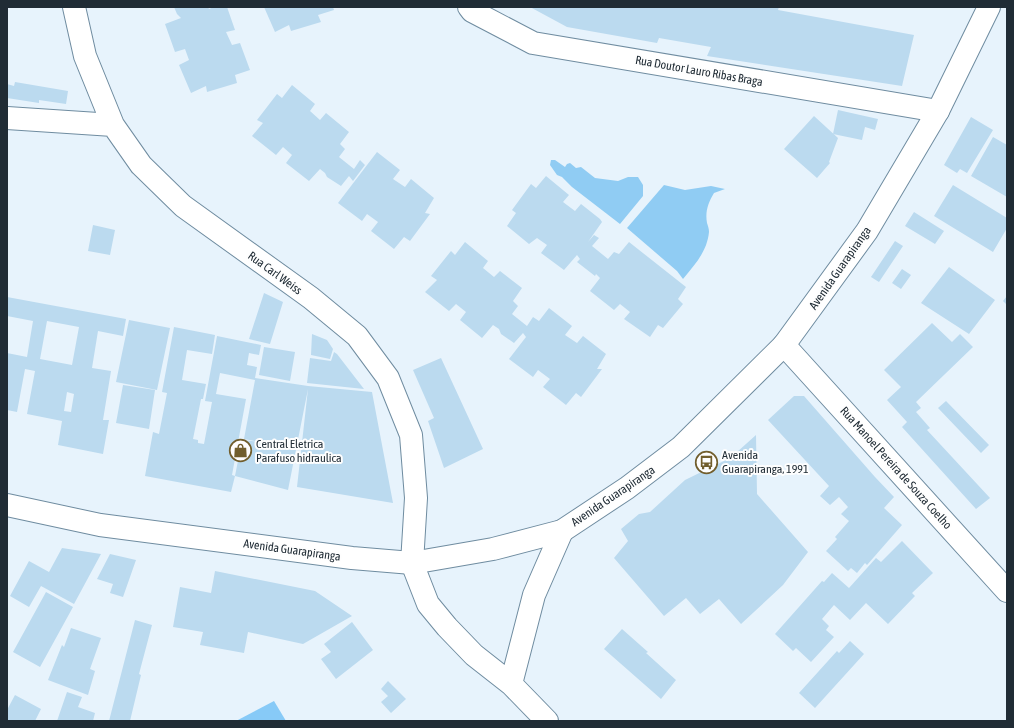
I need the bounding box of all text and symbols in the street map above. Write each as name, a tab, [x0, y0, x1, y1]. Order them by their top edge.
street label: Rua Doutor Lauro Ribas Braga	[634, 53, 764, 89]
street label: Avenida Guarapiranga	[806, 224, 874, 312]
street label: Rua Carl Weiss	[245, 249, 305, 297]
street label: Rua Manoel Pereira de Souza Coelho	[837, 404, 955, 532]
place label: Central Eletrica Parafuso hidraulica	[256, 437, 342, 465]
shop icon: Central Eletrica Parafuso hidraulica	[228, 438, 254, 464]
place label: Avenida Guarapiranga, 1991	[722, 448, 809, 476]
bus stop icon: Avenida Guarapiranga, 1991	[693, 449, 719, 475]
street label: Avenida Guarapiranga	[568, 463, 658, 529]
street label: Avenida Guarapiranga	[243, 536, 341, 564]

